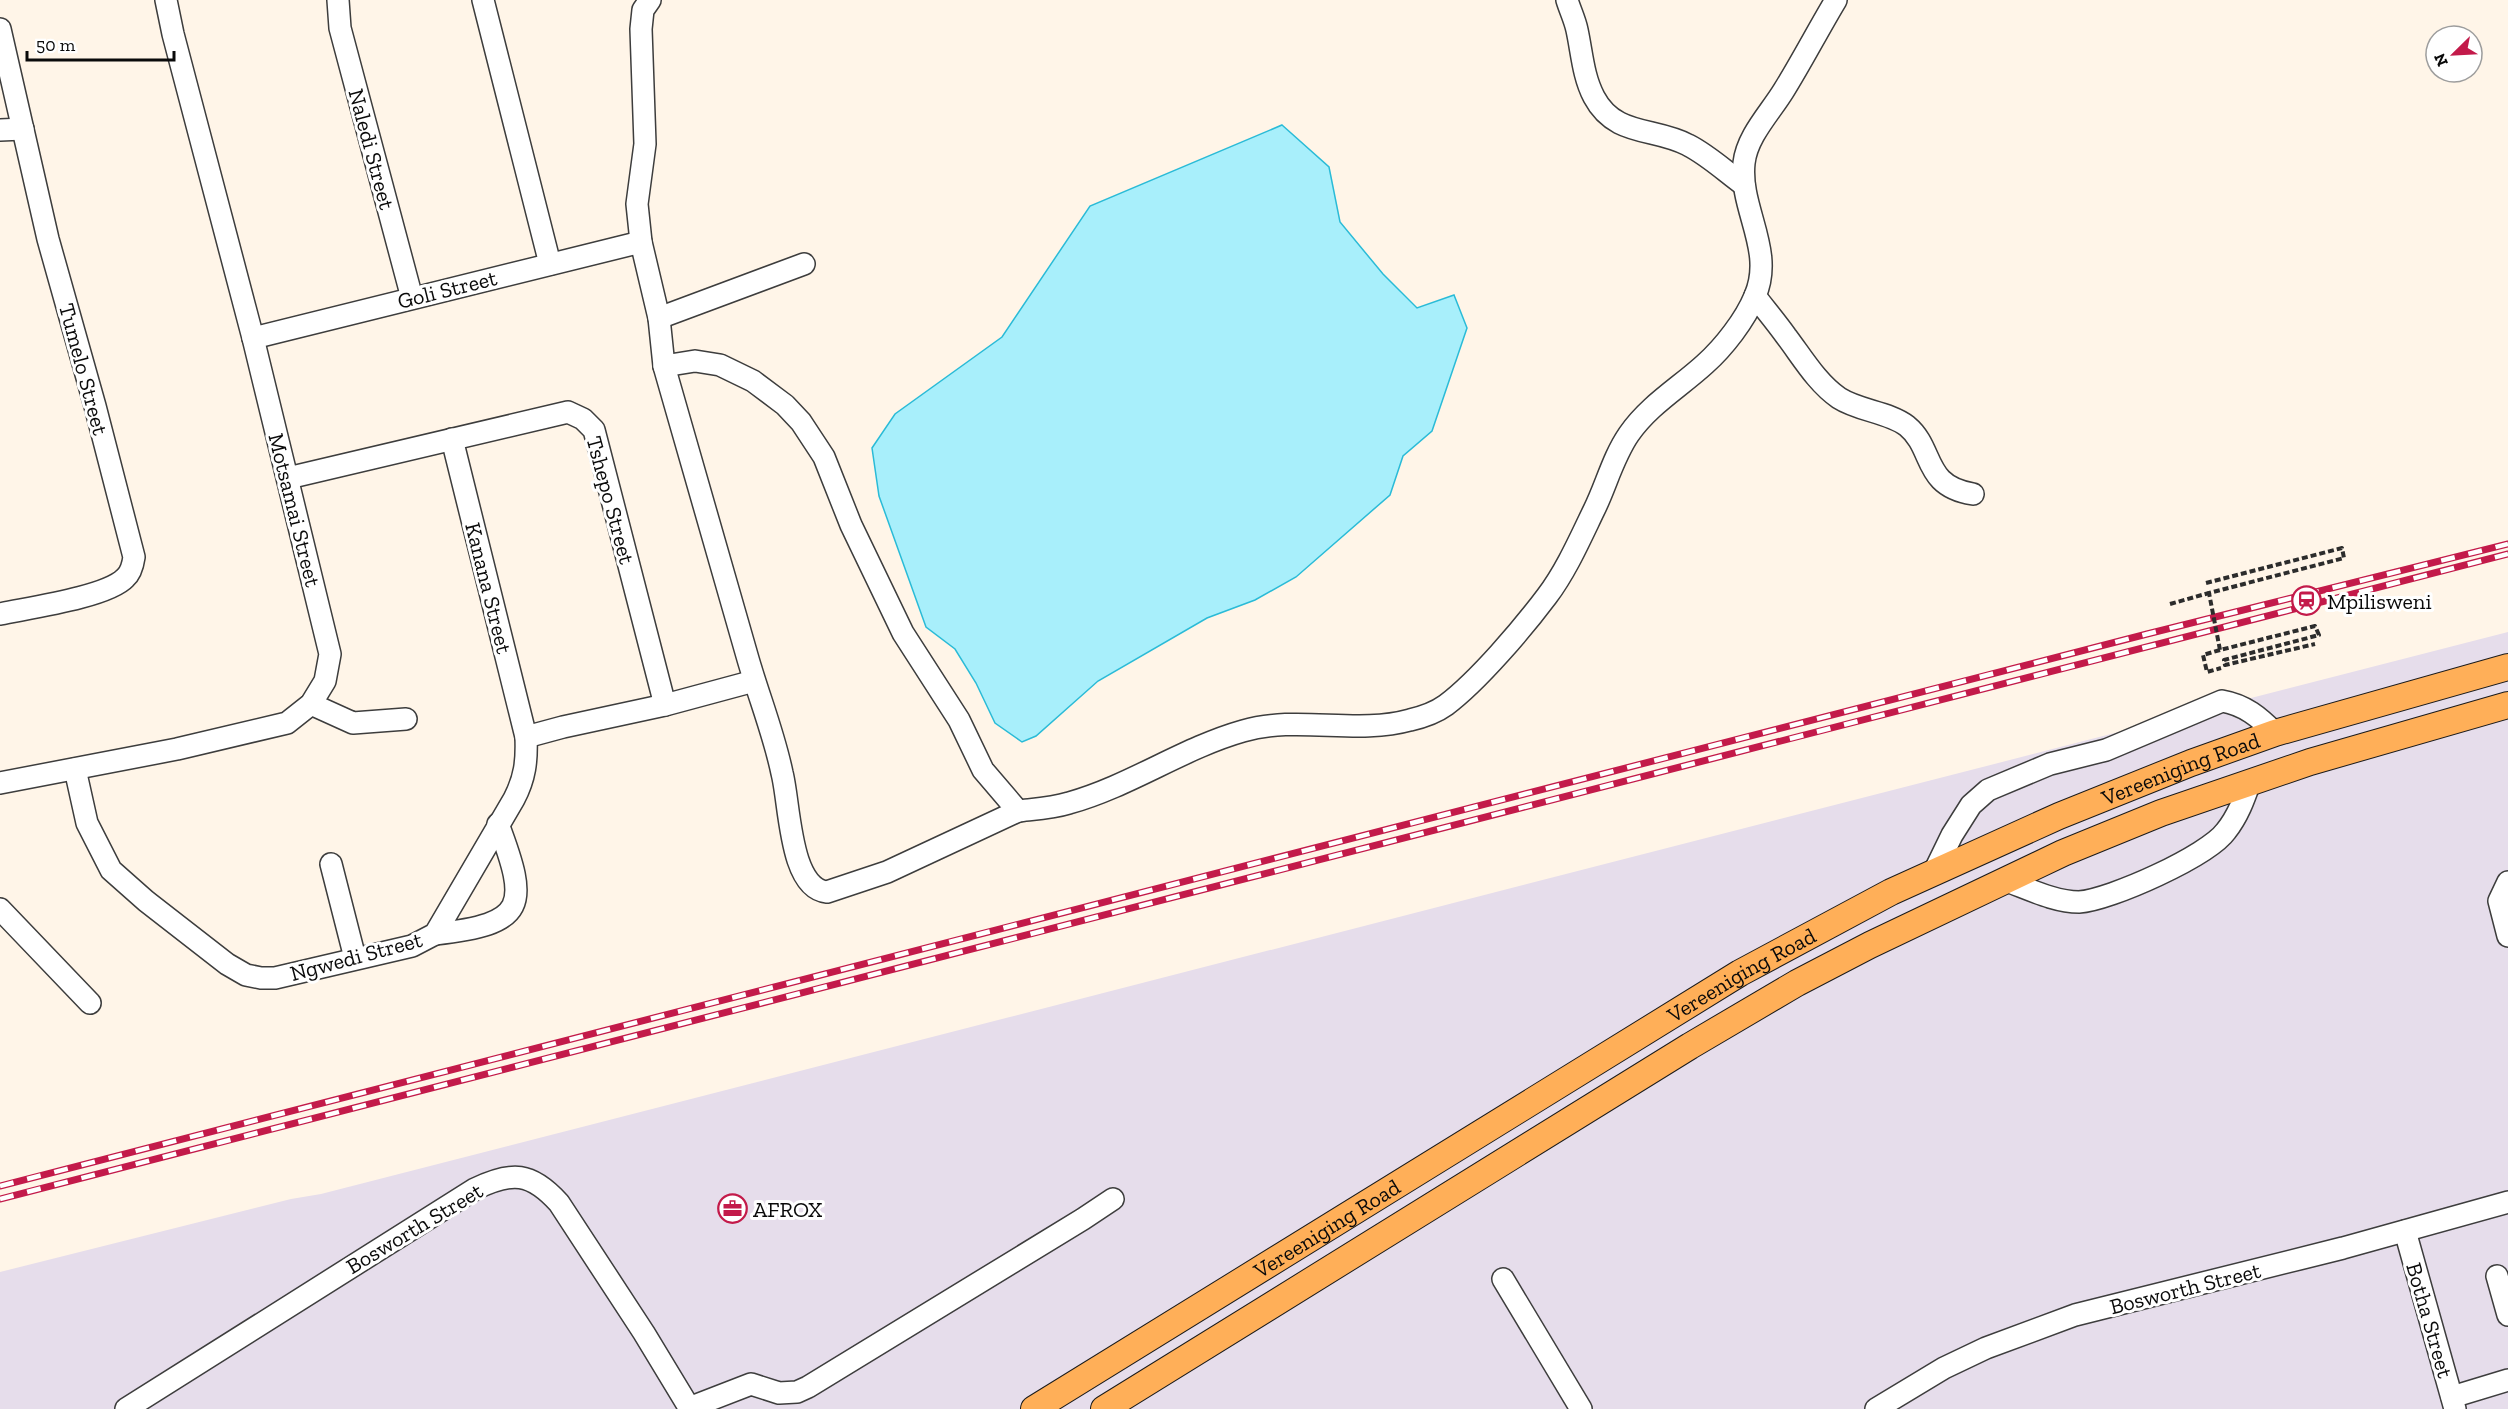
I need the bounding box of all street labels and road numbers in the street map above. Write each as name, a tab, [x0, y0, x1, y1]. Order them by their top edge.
street label: Naledi Street	[342, 86, 401, 213]
street label: Goli Street	[395, 264, 500, 315]
street label: Tumelo Street	[53, 300, 114, 439]
street label: Motsamai Street	[262, 431, 327, 591]
street label: Tshepo Street	[580, 433, 641, 568]
street label: Kanana Street	[459, 520, 518, 657]
street label: Vereeniging Road	[2097, 727, 2263, 812]
street label: Vereeniging Road	[1661, 922, 1820, 1029]
street label: Ngwedi Street	[287, 926, 426, 987]
street label: Vereeniging Road	[1248, 1173, 1405, 1285]
street label: Bosworth Street	[341, 1177, 488, 1280]
street label: Bosworth Street	[2107, 1256, 2264, 1320]
street label: Botha Street	[2400, 1259, 2459, 1382]

